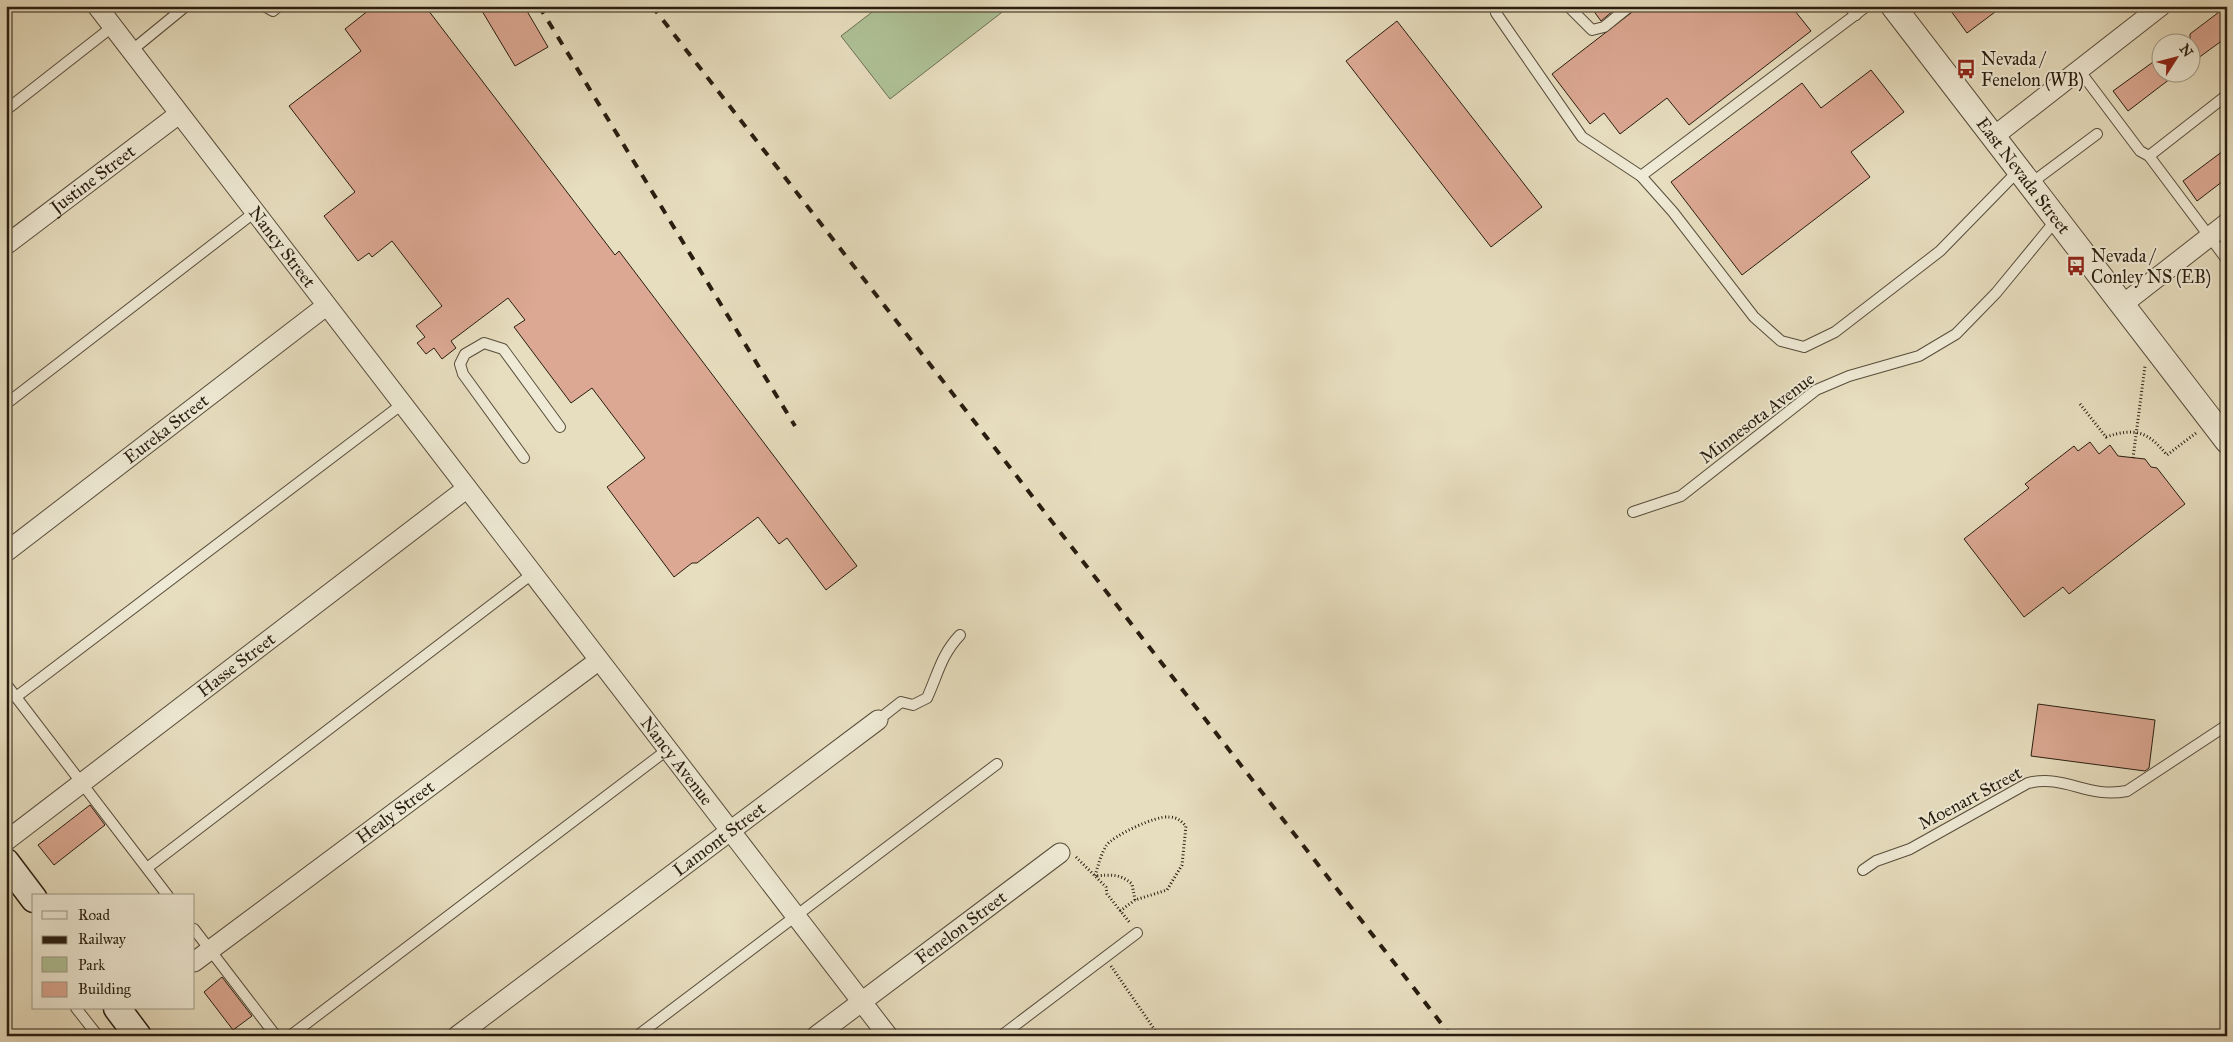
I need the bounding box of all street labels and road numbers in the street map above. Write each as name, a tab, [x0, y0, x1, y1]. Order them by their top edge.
street label: East Nevada Street	[1972, 113, 2075, 239]
street label: Justine Street	[45, 140, 140, 220]
street label: Nancy Street	[244, 202, 321, 293]
street label: Minnesota Avenue	[1695, 368, 1819, 468]
street label: Eureka Street	[119, 389, 213, 468]
street label: Hasse Street	[193, 628, 280, 702]
street label: Nancy Avenue	[636, 712, 718, 810]
street label: Moenart Street	[1914, 761, 2026, 834]
street label: Healy Street	[352, 775, 439, 848]
street label: Lamont Street	[669, 797, 770, 881]
street label: Fenelon Street	[911, 886, 1011, 969]

